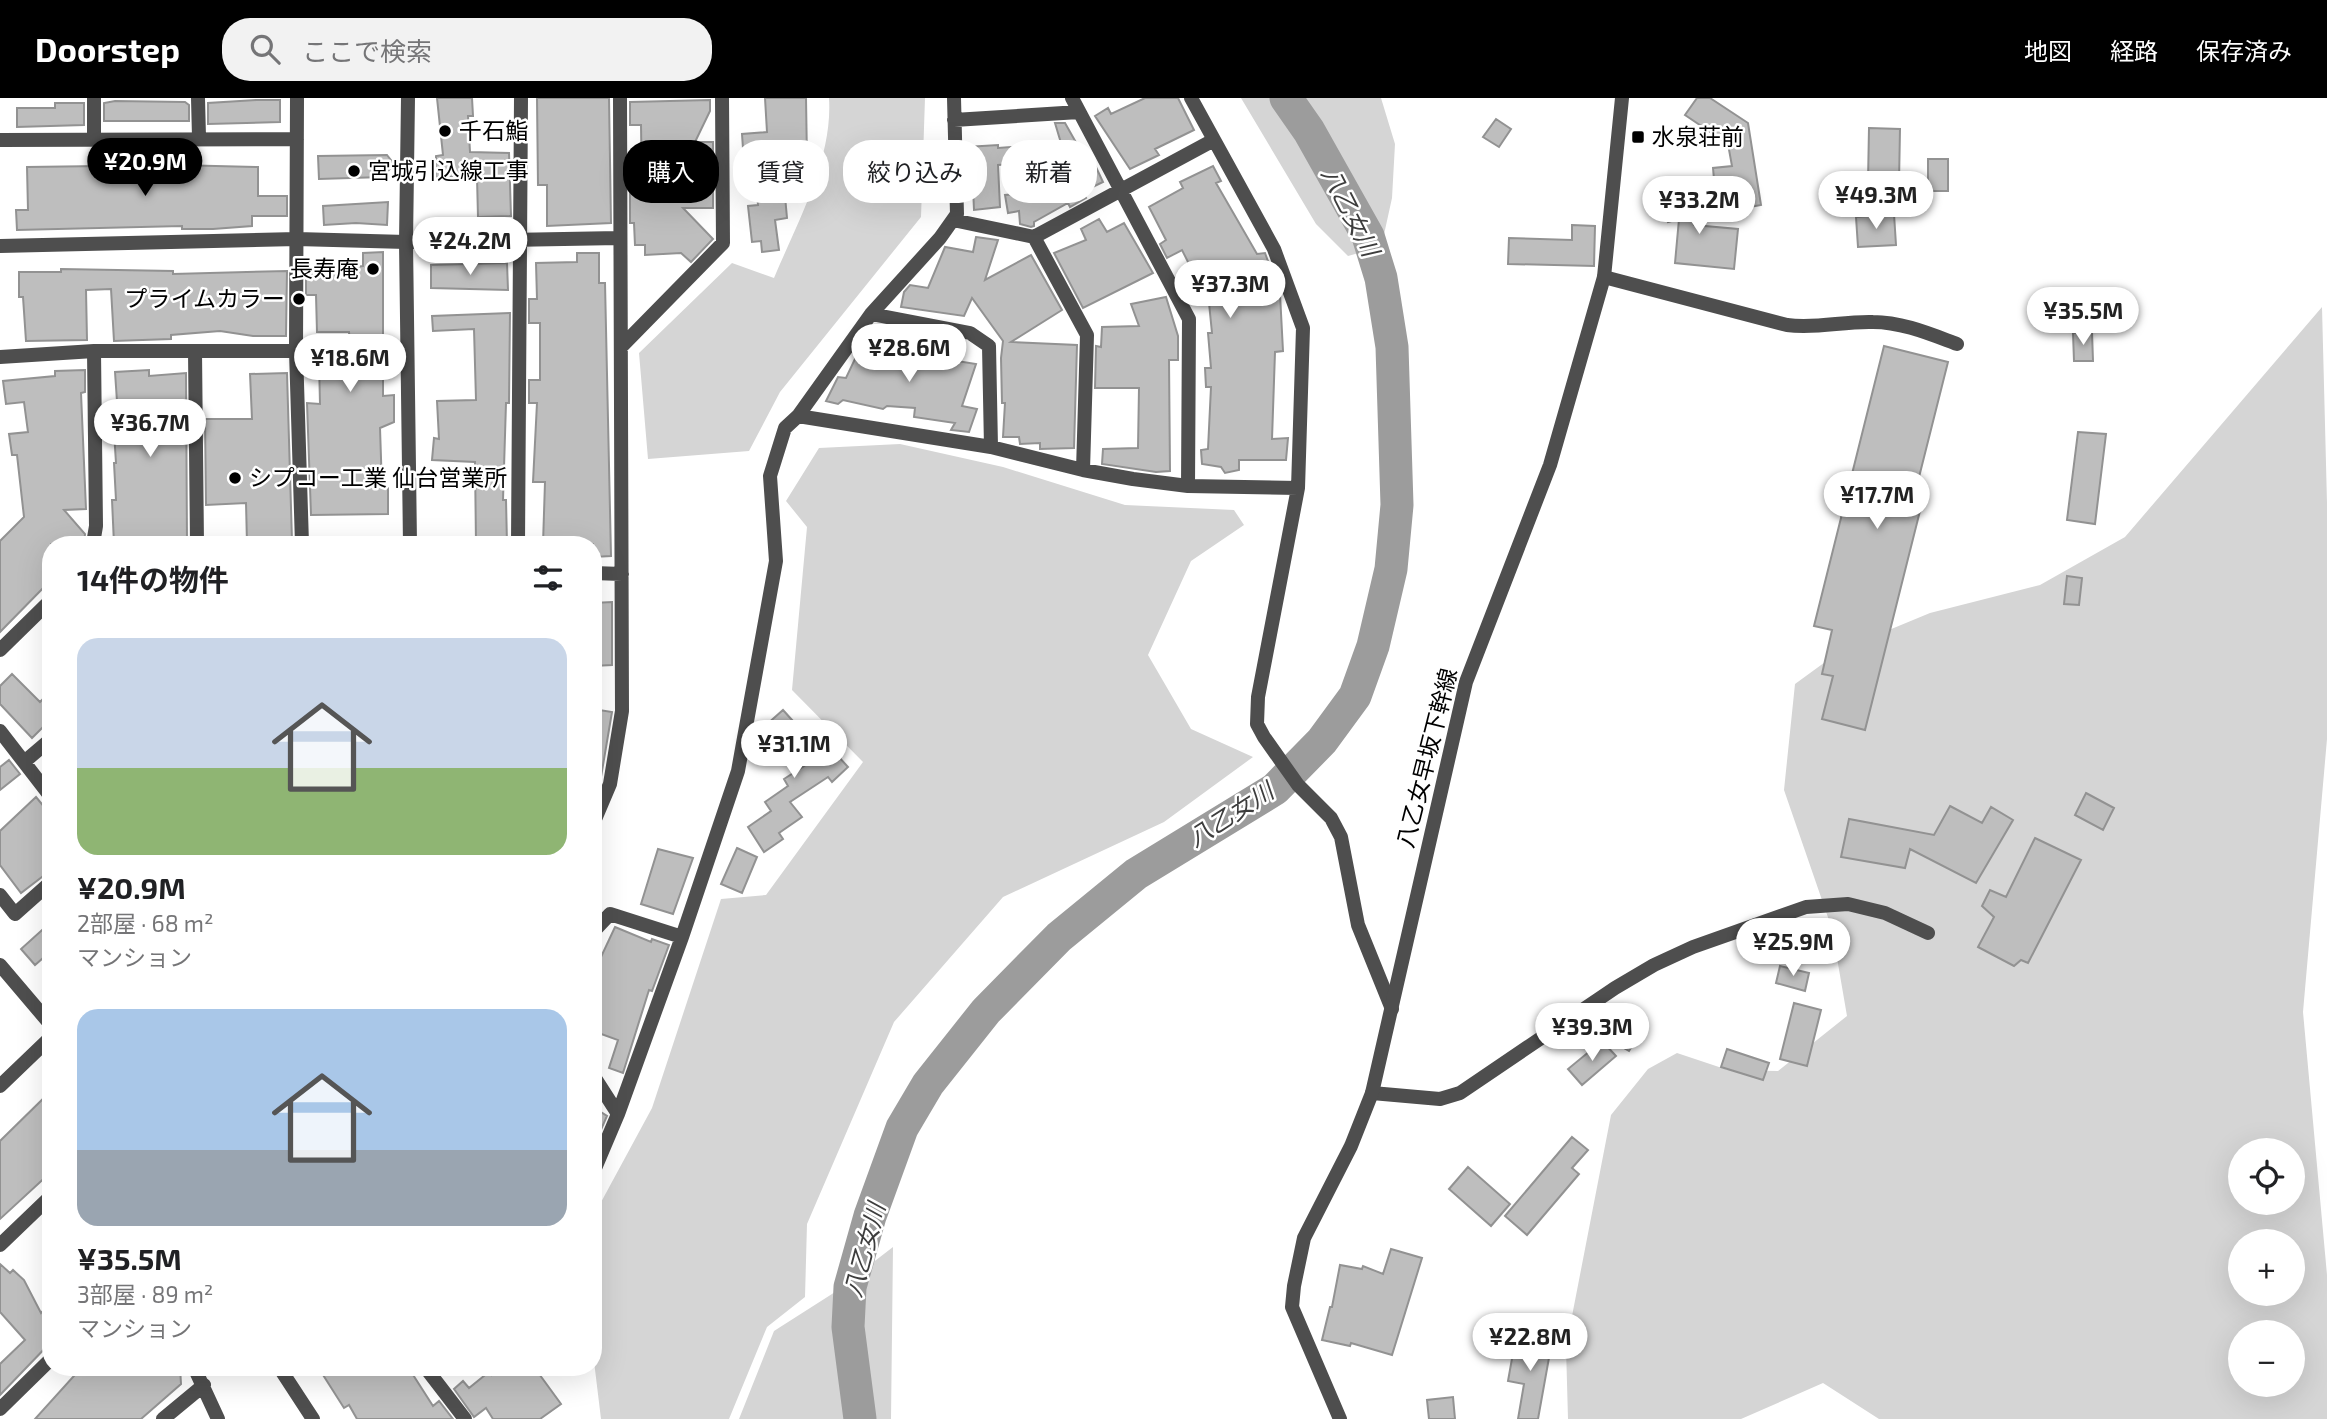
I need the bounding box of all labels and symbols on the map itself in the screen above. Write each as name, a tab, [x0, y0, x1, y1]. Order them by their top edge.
place label: 千石鮨	[459, 116, 528, 144]
place label: 水泉荘前	[1652, 122, 1744, 150]
marker: 千石鮨	[437, 123, 453, 139]
marker: 水泉荘前	[1630, 129, 1646, 145]
pin: ¥20.9M	[88, 139, 202, 198]
place label: 宮城引込線工事	[368, 156, 529, 184]
water label: 八乙女川	[1317, 162, 1387, 263]
marker: 宮城引込線工事	[346, 163, 362, 179]
pin: ¥49.3M	[1819, 172, 1933, 231]
pin: ¥33.2M	[1642, 176, 1756, 236]
pin: ¥24.2M	[413, 218, 527, 277]
place label: 長寿庵	[290, 254, 359, 282]
pin: ¥37.3M	[1173, 260, 1287, 320]
marker: 長寿庵	[365, 261, 381, 277]
place label: プライムカラー	[124, 284, 285, 312]
pin: ¥35.5M	[2026, 288, 2140, 347]
marker: プライムカラー	[291, 291, 307, 307]
pin: ¥28.6M	[852, 324, 966, 384]
pin: ¥18.6M	[293, 334, 407, 394]
pin: ¥36.7M	[93, 400, 207, 459]
place label: シプコー工業 仙台営業所	[249, 463, 507, 491]
marker: シプコー工業 仙台営業所	[227, 470, 243, 486]
pin: ¥17.7M	[1820, 472, 1934, 531]
street label: 八乙女早坂下幹線	[1390, 665, 1462, 850]
pin: ¥31.1M	[737, 720, 851, 780]
water label: 八乙女川	[1182, 774, 1281, 852]
pin: ¥25.9M	[1736, 918, 1850, 978]
pin: ¥39.3M	[1535, 1004, 1649, 1063]
water label: 八乙女川	[837, 1197, 891, 1300]
pin: ¥22.8M	[1473, 1314, 1587, 1373]

